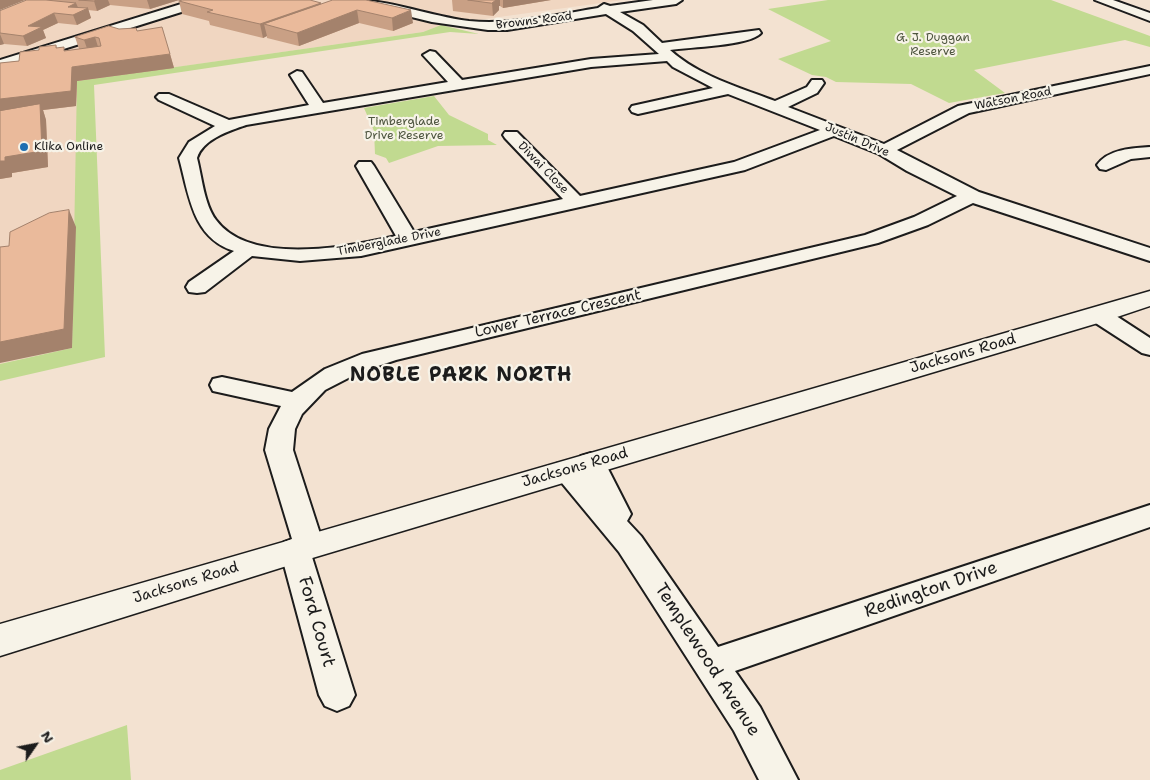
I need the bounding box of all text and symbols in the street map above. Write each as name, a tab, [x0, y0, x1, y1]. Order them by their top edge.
street label: Browns Road	[495, 9, 573, 33]
park label: G. J. Duggan Reserve	[896, 31, 970, 59]
street label: Watson Road	[973, 84, 1053, 114]
park label: Timberglade Drive Reserve	[364, 115, 444, 143]
street label: Justin Drive	[823, 120, 891, 160]
street label: Diwai Close	[515, 139, 571, 197]
place label: Klika Online	[34, 140, 103, 154]
marker: Klika Online	[18, 141, 30, 153]
street label: Timberglade Drive	[336, 225, 442, 259]
street label: Lower Terrace Crescent	[473, 286, 643, 342]
street label: Jacksons Road	[908, 330, 1018, 378]
district label: NOBLE PARK NORTH	[348, 364, 574, 388]
street label: Jacksons Road	[520, 444, 630, 492]
street label: Redington Drive	[862, 557, 1000, 623]
street label: Jacksons Road	[131, 558, 241, 608]
street label: Ford Court	[293, 574, 339, 670]
street label: Templewood Avenue	[649, 579, 765, 741]
north arrow	[10, 720, 60, 770]
text: N	[37, 727, 58, 746]

